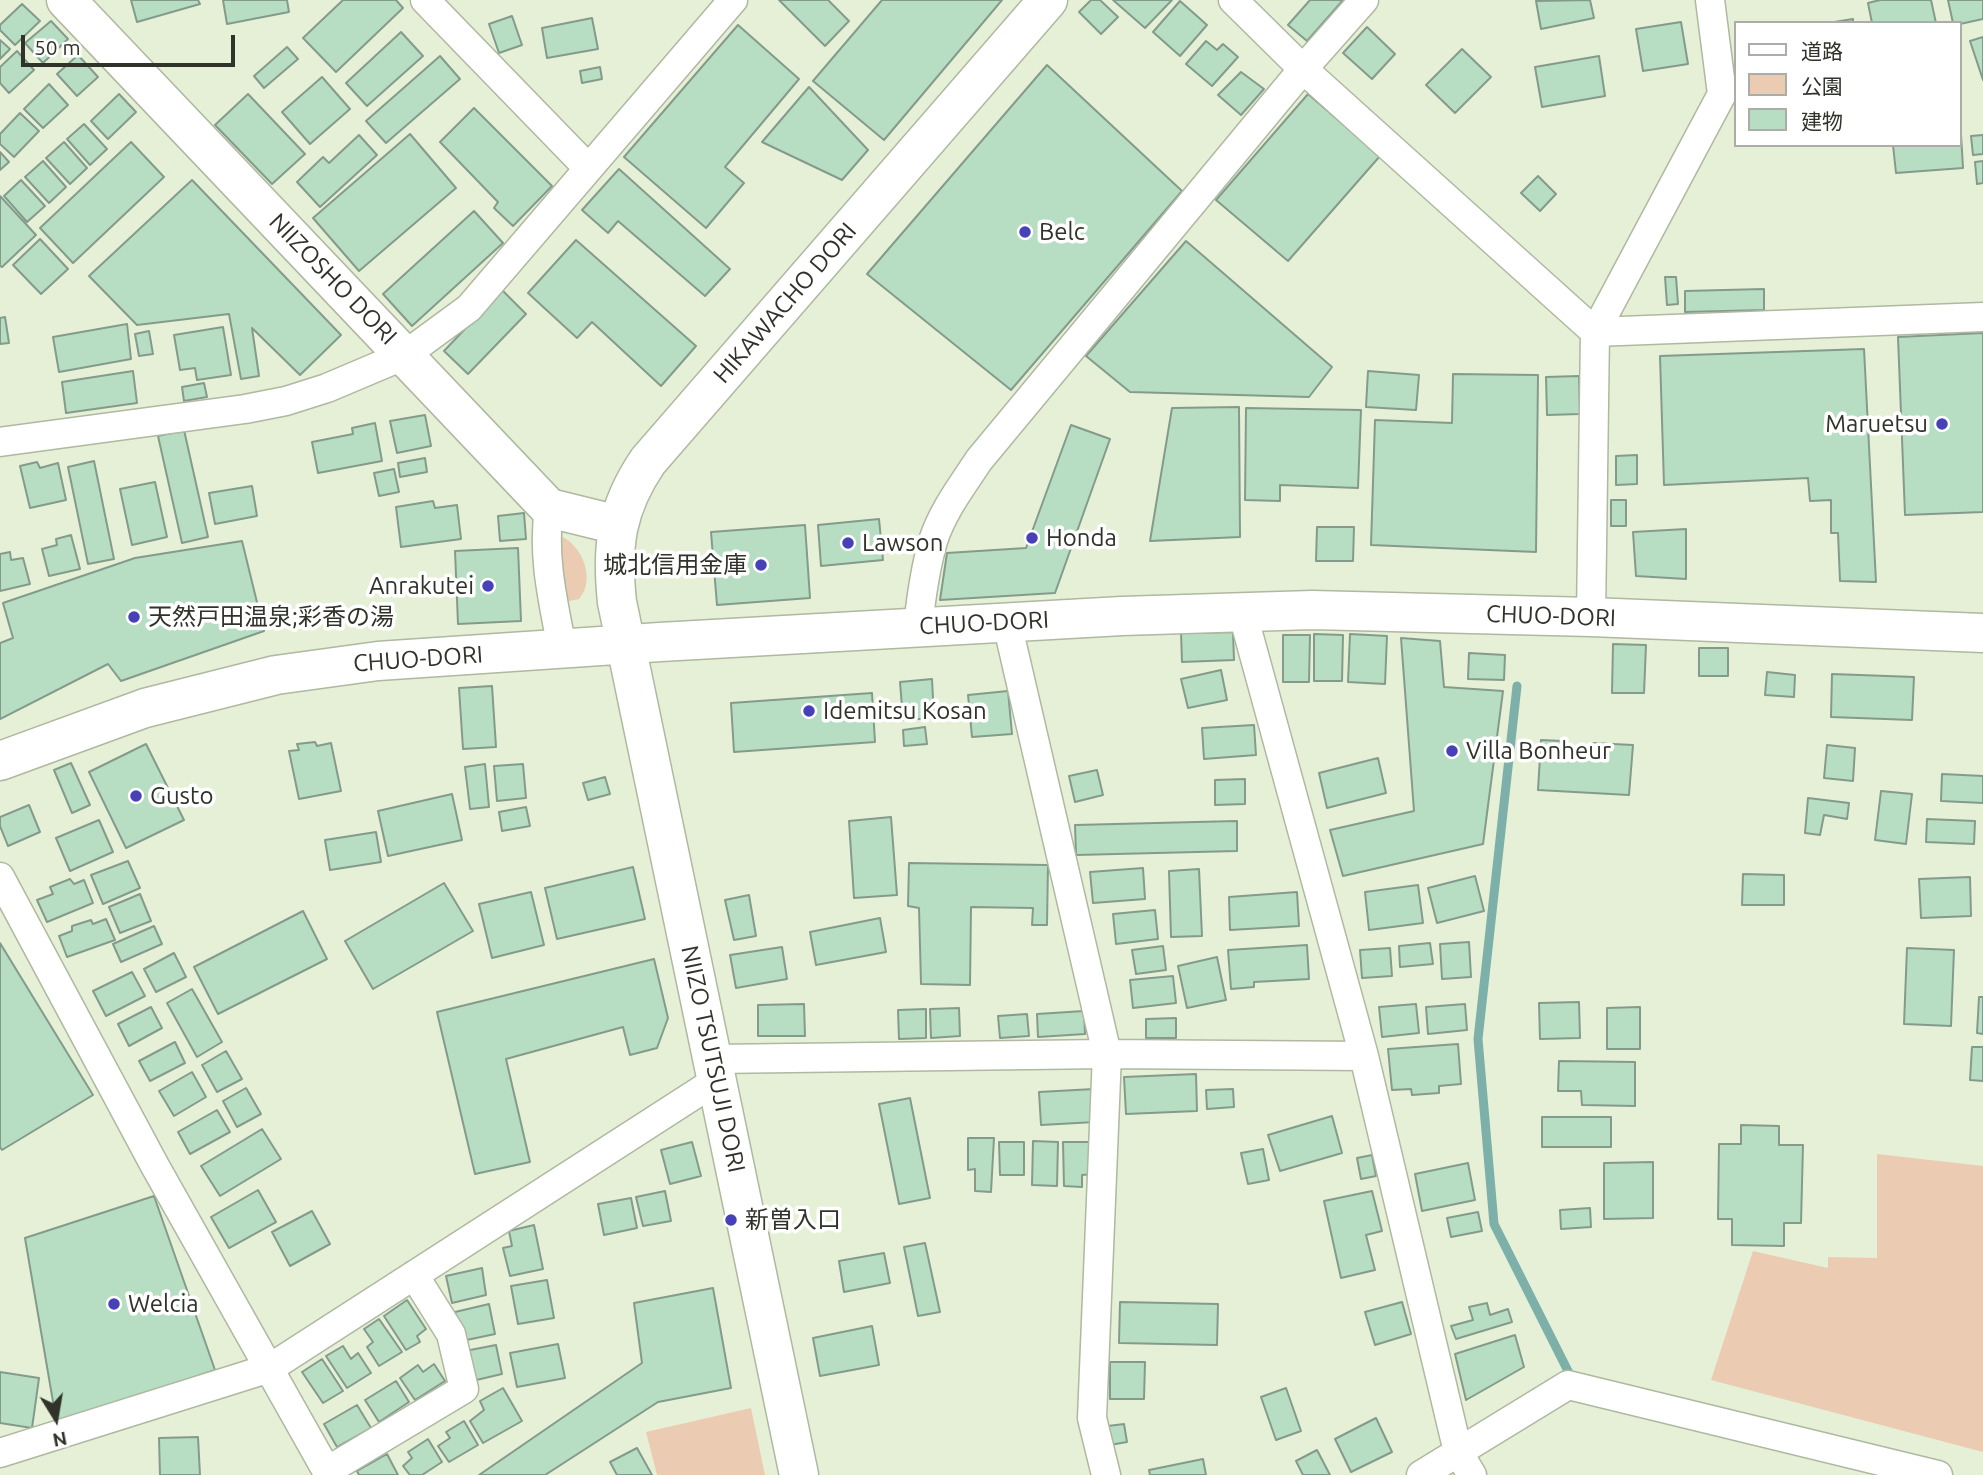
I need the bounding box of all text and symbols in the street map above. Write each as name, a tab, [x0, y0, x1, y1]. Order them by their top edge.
scale bar	[24, 21, 238, 65]
legend	[1734, 21, 1962, 147]
text: 50 m	[34, 35, 81, 59]
text: 道路	[1801, 39, 1843, 63]
text: 公園	[1801, 74, 1843, 98]
text: 建物	[1801, 109, 1843, 133]
street label: NIIZOSHO DORI	[263, 207, 403, 351]
street label: HIKAWACHO DORI	[707, 217, 863, 389]
place label: Belc	[1039, 218, 1085, 246]
marker: Belc	[1017, 224, 1033, 240]
place label: Maruetsu	[1825, 410, 1928, 438]
marker: Maruetsu	[1934, 416, 1950, 432]
place label: Honda	[1046, 524, 1117, 552]
place label: Lawson	[862, 529, 943, 557]
marker: Honda	[1024, 530, 1040, 546]
marker: Lawson	[840, 535, 856, 551]
place label: 城北信用金庫	[603, 551, 747, 579]
marker: 城北信用金庫	[753, 557, 769, 573]
place label: Anrakutei	[369, 572, 474, 600]
marker: Anrakutei	[480, 578, 496, 594]
street label: CHUO-DORI	[1485, 599, 1617, 633]
place label: 天然戸田温泉;彩香の湯	[148, 603, 394, 631]
street label: CHUO-DORI	[918, 605, 1050, 641]
marker: 天然戸田温泉;彩香の湯	[126, 609, 142, 625]
street label: CHUO-DORI	[352, 640, 484, 678]
place label: Idemitsu Kosan	[823, 697, 987, 725]
marker: Idemitsu Kosan	[801, 703, 817, 719]
place label: Villa Bonheur	[1466, 737, 1611, 765]
marker: Villa Bonheur	[1444, 743, 1460, 759]
place label: Gusto	[150, 782, 213, 810]
marker: Gusto	[128, 788, 144, 804]
street label: NIIZO TSUTSUJI DORI	[675, 943, 751, 1175]
place label: 新曽入口	[745, 1206, 841, 1234]
marker: 新曽入口	[723, 1212, 739, 1228]
place label: Welcia	[128, 1290, 199, 1318]
marker: Welcia	[106, 1296, 122, 1312]
north arrow	[21, 1384, 91, 1454]
text: N	[51, 1427, 69, 1452]

